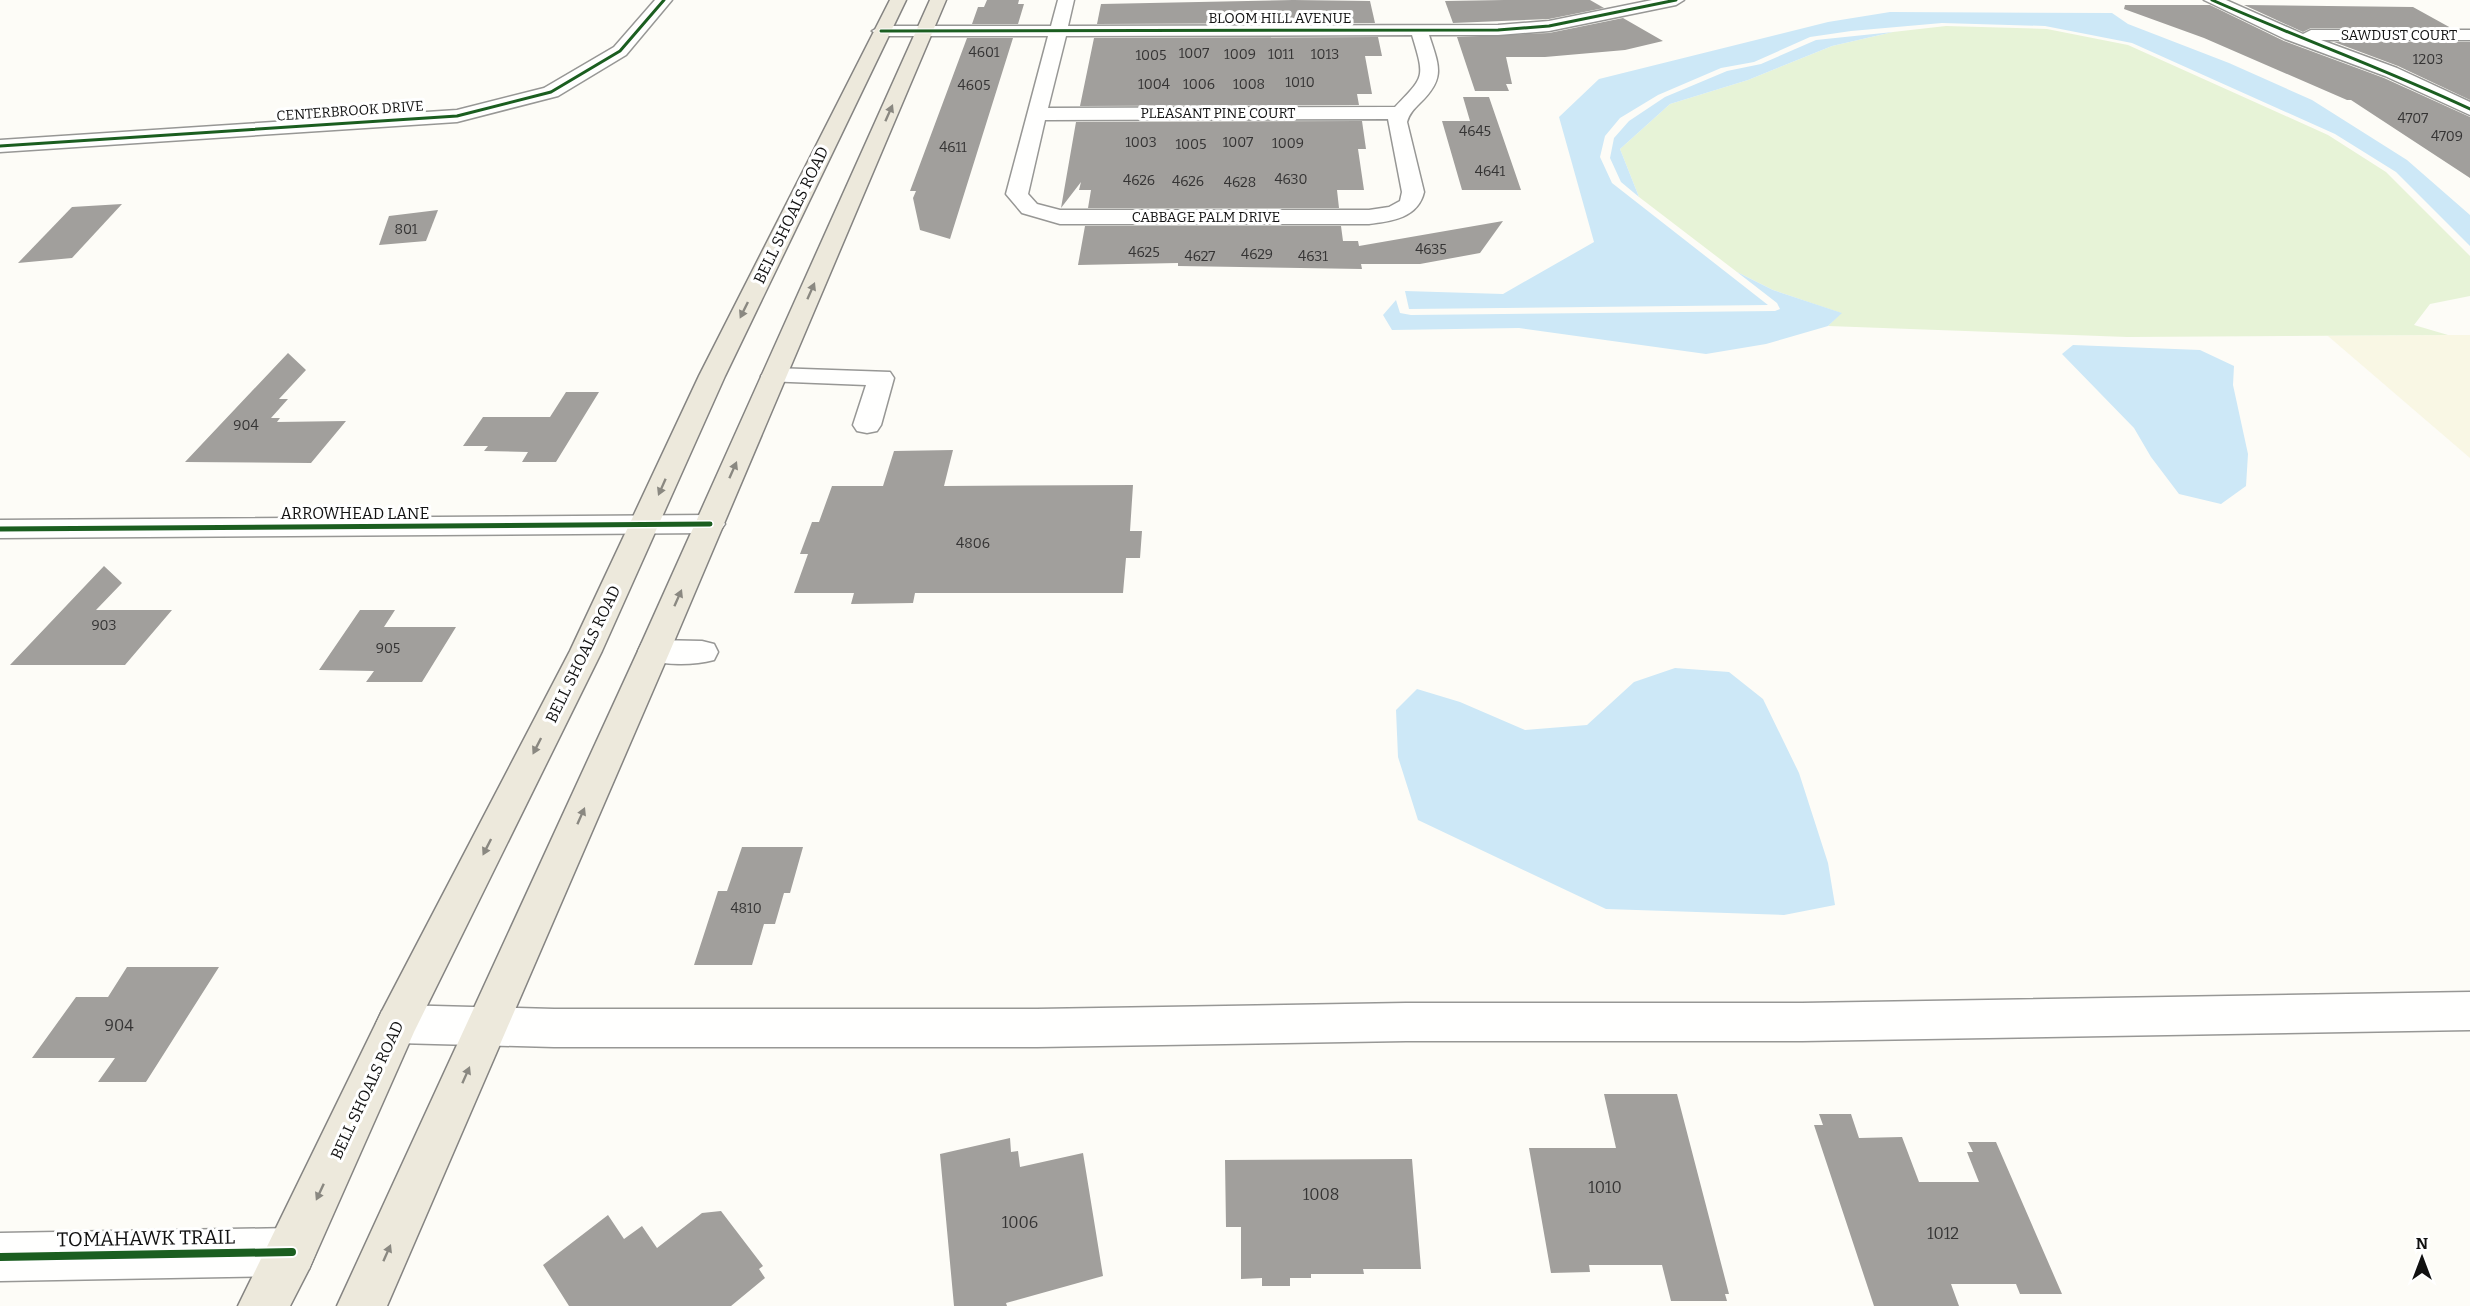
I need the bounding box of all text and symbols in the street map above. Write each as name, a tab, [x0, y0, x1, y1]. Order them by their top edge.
street label: BLOOM HILL AVENUE	[1208, 10, 1352, 27]
street label: SAWDUST COURT	[2341, 27, 2457, 44]
house number: 4601	[968, 44, 1000, 61]
house number: 1007	[1179, 45, 1209, 62]
house number: 1009	[1224, 46, 1256, 63]
house number: 1011	[1268, 46, 1294, 63]
house number: 1013	[1311, 46, 1339, 63]
house number: 1005	[1135, 47, 1167, 64]
house number: 1203	[2413, 51, 2443, 68]
house number: 1010	[1285, 74, 1315, 91]
house number: 1004	[1138, 76, 1170, 93]
house number: 1006	[1183, 76, 1215, 93]
house number: 1008	[1233, 76, 1265, 93]
house number: 4605	[958, 77, 990, 94]
street label: CENTERBROOK DRIVE	[276, 97, 424, 125]
one-way arrow	[884, 103, 894, 121]
street label: PLEASANT PINE COURT	[1141, 105, 1295, 122]
house number: 4707	[2398, 110, 2428, 127]
house number: 4645	[1459, 123, 1491, 140]
house number: 4709	[2431, 128, 2463, 145]
house number: 1003	[1125, 134, 1157, 151]
house number: 1007	[1223, 134, 1253, 151]
house number: 1009	[1272, 135, 1304, 152]
house number: 1005	[1175, 136, 1207, 153]
house number: 4611	[939, 139, 967, 156]
street label: BELL SHOALS ROAD	[750, 143, 832, 287]
house number: 4641	[1475, 163, 1505, 180]
house number: 4630	[1274, 171, 1308, 188]
house number: 4626	[1123, 172, 1155, 189]
house number: 4626	[1172, 173, 1204, 190]
house number: 4628	[1224, 174, 1256, 191]
street label: CABBAGE PALM DRIVE	[1132, 209, 1280, 226]
house number: 801	[394, 221, 418, 238]
house number: 4635	[1415, 241, 1447, 258]
house number: 4625	[1128, 244, 1160, 261]
house number: 4629	[1241, 246, 1273, 263]
house number: 4627	[1185, 248, 1215, 265]
house number: 4631	[1298, 248, 1328, 265]
one-way arrow	[806, 282, 816, 300]
one-way arrow	[740, 301, 749, 318]
house number: 904	[233, 417, 259, 434]
one-way arrow	[728, 461, 738, 479]
one-way arrow	[658, 478, 667, 495]
street label: ARROWHEAD LANE	[281, 504, 429, 523]
house number: 4806	[956, 535, 990, 552]
street label: BELL SHOALS ROAD	[542, 582, 624, 726]
one-way arrow	[673, 589, 682, 606]
house number: 903	[91, 617, 117, 634]
house number: 905	[376, 640, 400, 657]
one-way arrow	[533, 738, 542, 755]
one-way arrow	[576, 806, 586, 824]
one-way arrow	[482, 838, 491, 855]
house number: 4810	[730, 900, 762, 917]
house number: 904	[105, 1016, 134, 1035]
street label: BELL SHOALS ROAD	[327, 1018, 407, 1162]
one-way arrow	[462, 1066, 471, 1084]
house number: 1010	[1588, 1178, 1622, 1197]
one-way arrow	[315, 1184, 324, 1201]
house number: 1008	[1303, 1185, 1339, 1204]
house number: 1006	[1002, 1213, 1038, 1232]
street label: TOMAHAWK TRAIL	[57, 1224, 235, 1252]
house number: 1012	[1927, 1224, 1959, 1243]
north arrow	[2392, 1228, 2452, 1288]
text: N	[2416, 1234, 2428, 1253]
one-way arrow	[382, 1244, 392, 1262]

